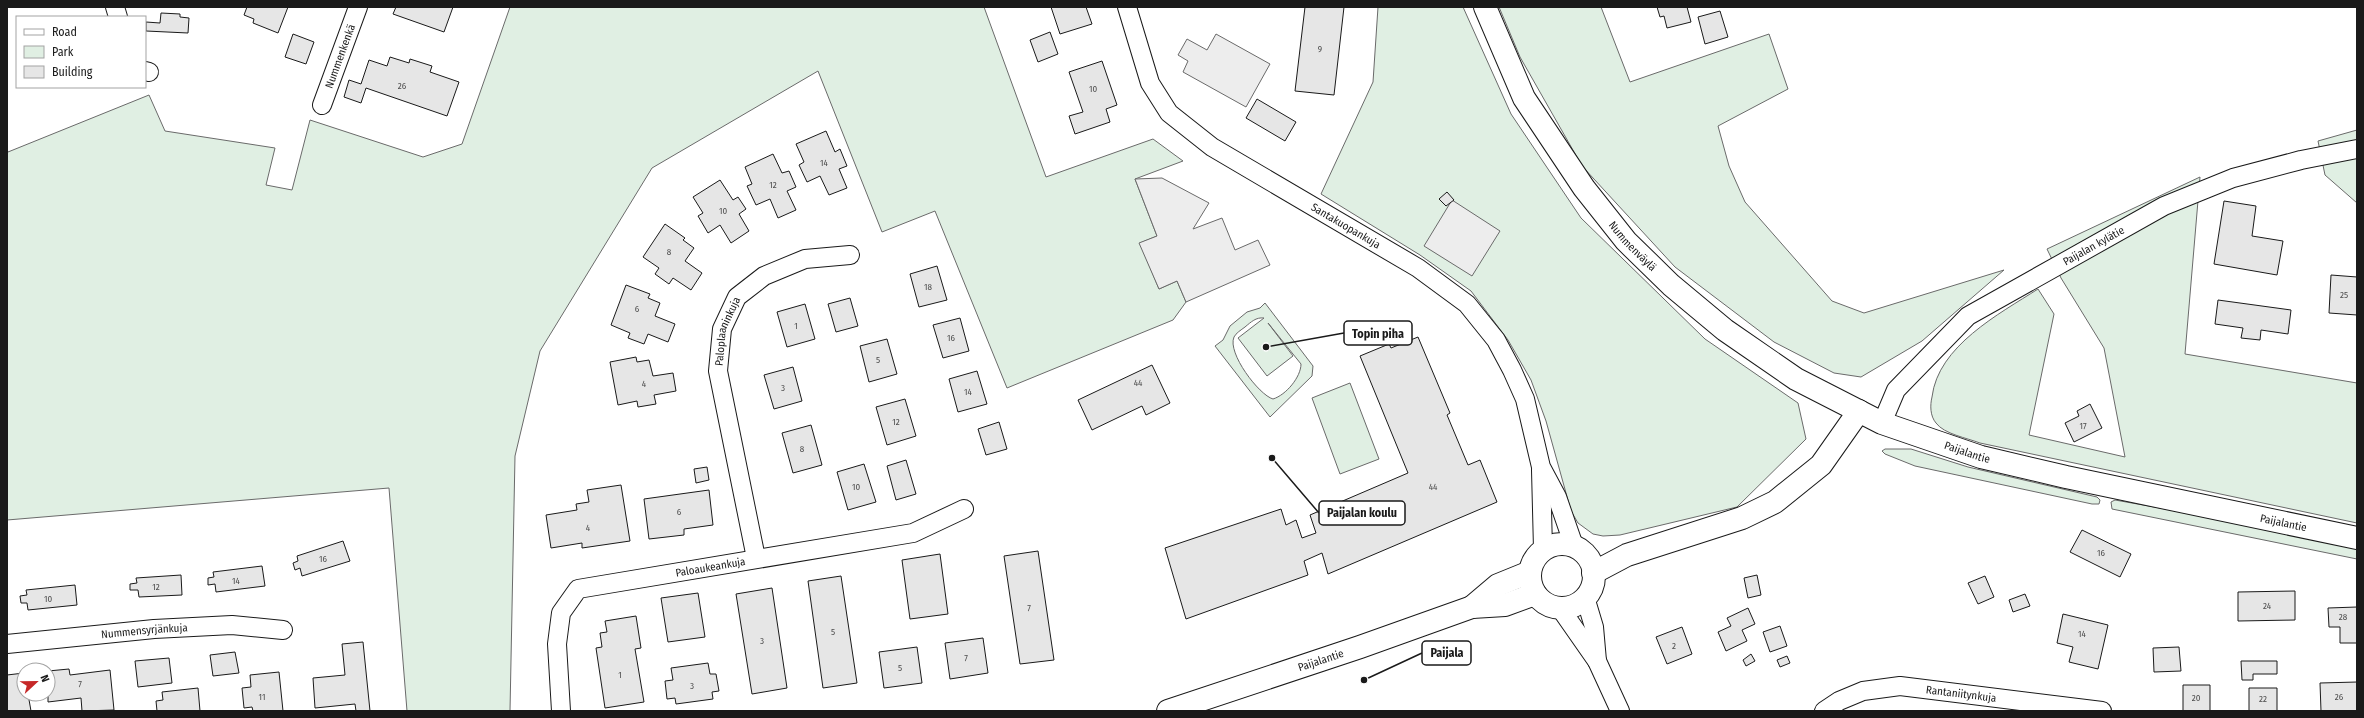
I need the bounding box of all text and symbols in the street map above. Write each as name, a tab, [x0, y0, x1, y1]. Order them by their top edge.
legend	[16, 16, 146, 88]
street label: Nummenkenkä	[323, 23, 358, 90]
text: Road	[52, 25, 77, 39]
house number: 9	[1318, 44, 1322, 54]
text: Park	[52, 45, 74, 59]
text: Building	[52, 65, 93, 79]
house number: 26	[398, 81, 407, 91]
house number: 10	[1089, 84, 1097, 94]
house number: 14	[820, 158, 829, 168]
house number: 12	[769, 180, 777, 190]
street label: Santakuopankuja	[1309, 201, 1383, 251]
house number: 10	[719, 206, 727, 216]
street label: Nummenväylä	[1606, 219, 1659, 274]
street label: Paijalan kylätie	[2061, 224, 2127, 268]
house number: 8	[667, 247, 672, 257]
house number: 18	[924, 282, 933, 292]
house number: 25	[2340, 290, 2348, 300]
street label: Paloplaaninkuja	[713, 295, 743, 367]
house number: 6	[635, 304, 640, 314]
house number: 1	[794, 321, 798, 331]
callout: Topin piha	[1344, 321, 1412, 345]
text: Topin piha	[1352, 327, 1404, 341]
house number: 16	[947, 333, 956, 343]
house number: 5	[876, 355, 880, 365]
house number: 44	[1134, 378, 1143, 388]
house number: 4	[642, 379, 647, 389]
house number: 3	[781, 383, 785, 393]
house number: 14	[964, 387, 973, 397]
house number: 12	[892, 417, 900, 427]
house number: 17	[2079, 421, 2087, 431]
street label: Paijalantie	[1943, 439, 1991, 466]
house number: 8	[800, 444, 805, 454]
house number: 10	[852, 482, 860, 492]
house number: 44	[1429, 482, 1438, 492]
callout: Paijalan koulu	[1319, 501, 1405, 525]
text: Paijalan koulu	[1327, 506, 1397, 520]
house number: 6	[677, 507, 682, 517]
street label: Paijalantie	[2259, 512, 2308, 534]
house number: 4	[586, 523, 591, 533]
house number: 16	[2097, 548, 2106, 558]
house number: 16	[319, 554, 328, 564]
street label: Paloaukeankuja	[674, 555, 746, 580]
house number: 14	[232, 576, 241, 586]
house number: 12	[152, 582, 160, 592]
house number: 10	[44, 594, 52, 604]
house number: 24	[2263, 601, 2272, 611]
house number: 7	[1027, 603, 1031, 613]
house number: 28	[2339, 612, 2348, 622]
street label: Nummensyrjänkuja	[100, 621, 188, 641]
house number: 5	[831, 627, 835, 637]
house number: 14	[2078, 629, 2087, 639]
house number: 3	[760, 636, 764, 646]
callout: Paijala	[1422, 641, 1471, 665]
house number: 2	[1672, 641, 1676, 651]
text: Paijala	[1430, 646, 1464, 660]
street label: Paijalantie	[1296, 647, 1345, 674]
house number: 7	[964, 653, 968, 663]
north arrow	[16, 662, 56, 702]
house number: 5	[898, 663, 902, 673]
house number: 1	[618, 670, 622, 680]
text: N	[38, 673, 52, 684]
house number: 7	[78, 679, 82, 689]
house number: 3	[690, 681, 694, 691]
street label: Rantaniitynkuja	[1925, 683, 1997, 705]
house number: 11	[259, 692, 265, 702]
house number: 26	[2335, 692, 2344, 702]
house number: 20	[2192, 693, 2201, 703]
house number: 22	[2259, 694, 2267, 704]

